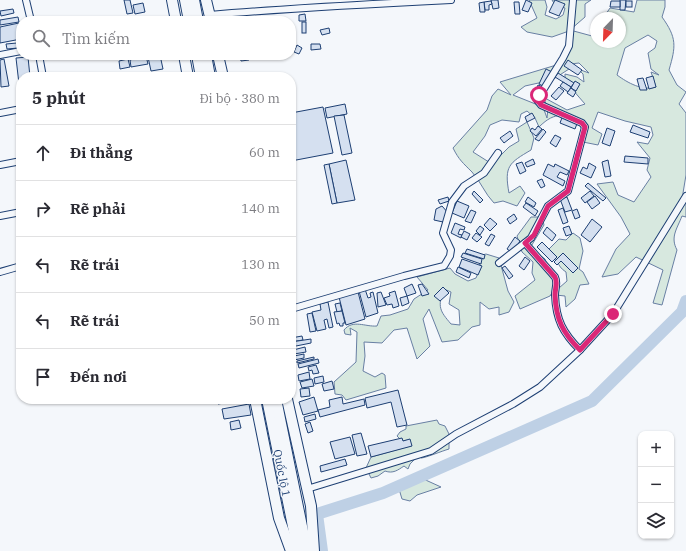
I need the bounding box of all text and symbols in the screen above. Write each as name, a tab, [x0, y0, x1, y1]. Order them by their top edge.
north arrow	[590, 12, 626, 48]
search box	[16, 16, 296, 60]
icon: search	[30, 27, 52, 49]
text: Tìm kiếm	[62, 29, 130, 48]
route start	[530, 86, 548, 104]
text: 5 phút	[32, 87, 85, 109]
text: Đi bộ · 380 m	[199, 90, 280, 107]
icon: ahead	[32, 142, 54, 164]
text: Đi thẳng	[70, 143, 132, 162]
text: 60 m	[249, 144, 280, 161]
icon: right	[32, 198, 54, 220]
text: Rẽ phải	[70, 199, 125, 218]
text: 140 m	[241, 200, 280, 217]
icon: left	[32, 254, 54, 276]
text: Rẽ trái	[70, 255, 119, 274]
text: 130 m	[241, 256, 280, 273]
route end	[604, 305, 622, 323]
icon: left	[32, 310, 54, 332]
text: Rẽ trái	[70, 311, 119, 330]
text: 50 m	[249, 312, 280, 329]
icon: arrive	[32, 366, 54, 388]
text: Đến nơi	[70, 367, 127, 386]
map controls	[638, 431, 674, 539]
button: +	[638, 431, 674, 467]
street label: Quốc lộ 1	[271, 448, 293, 498]
button: −	[638, 467, 674, 503]
button: layers	[638, 503, 674, 539]

